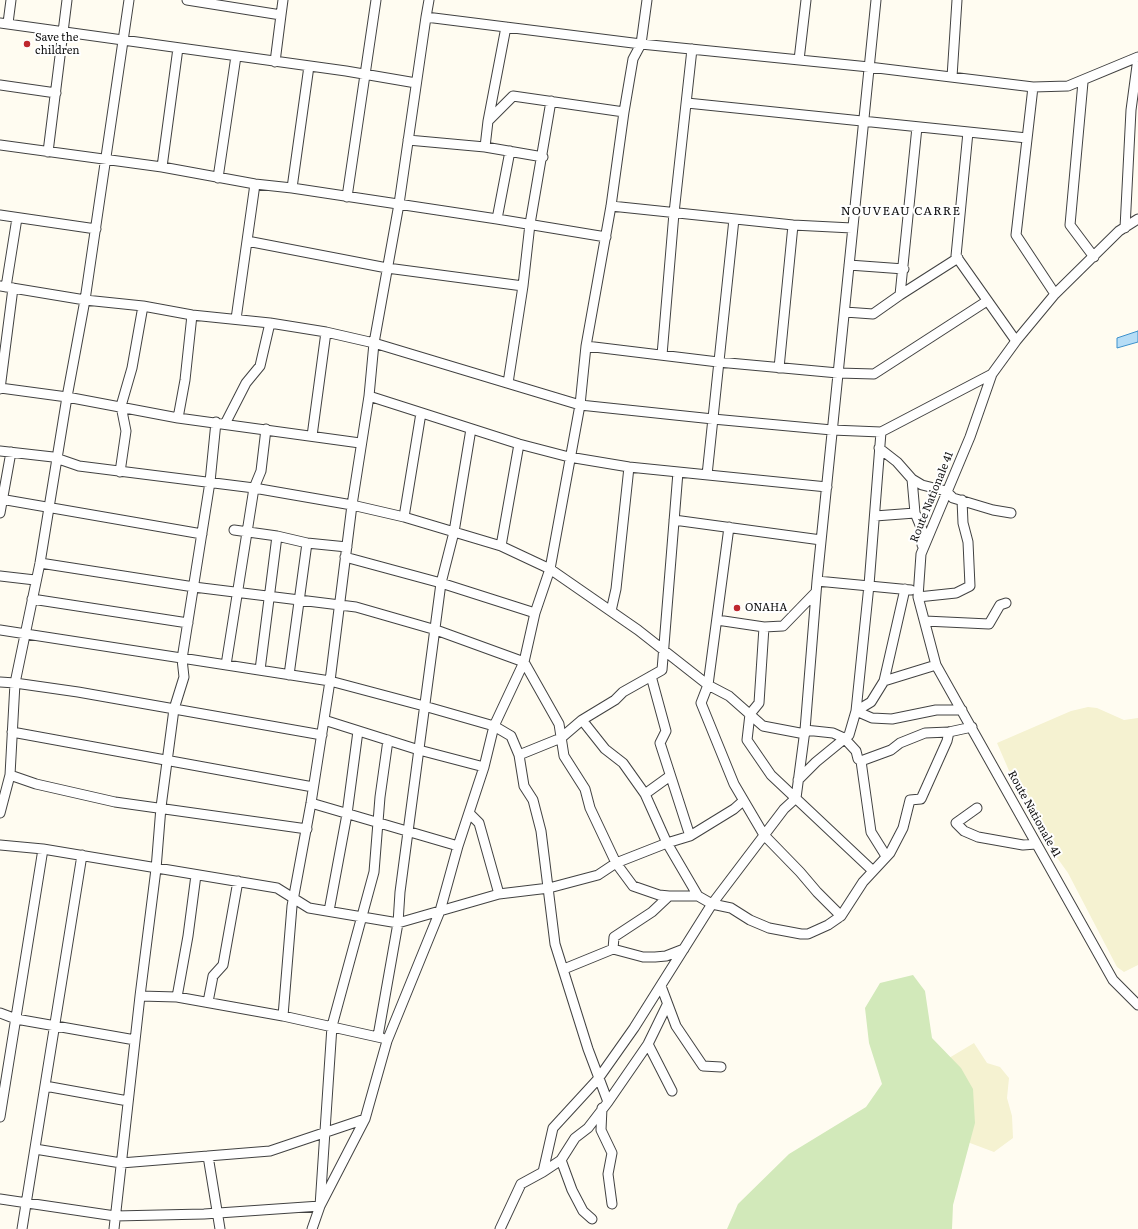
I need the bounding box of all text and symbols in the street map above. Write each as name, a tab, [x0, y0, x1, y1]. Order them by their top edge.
place label: Save the children	[35, 31, 80, 57]
marker: Save the children	[22, 39, 32, 49]
district label: NOUVEAU CARRE	[841, 204, 961, 218]
street label: Route Nationale 41	[908, 450, 956, 544]
place label: ONAHA	[745, 601, 787, 615]
marker: ONAHA	[732, 603, 742, 613]
street label: Route Nationale 41	[1005, 768, 1063, 860]

